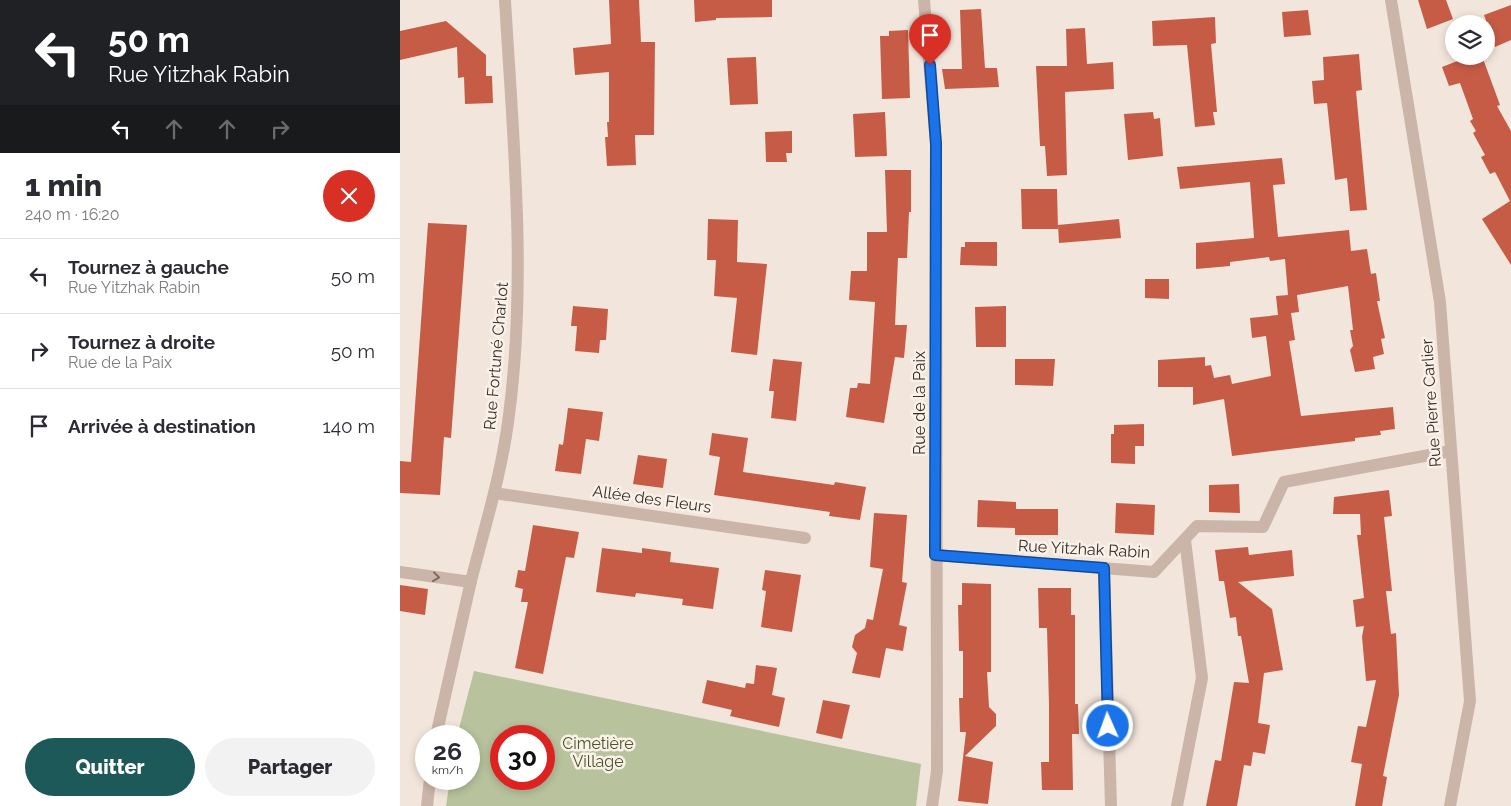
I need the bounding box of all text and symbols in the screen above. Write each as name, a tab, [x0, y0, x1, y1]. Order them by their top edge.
pin	[909, 14, 951, 65]
map controls	[1445, 15, 1495, 65]
button: layers	[1445, 15, 1495, 65]
text: 50 m	[108, 19, 190, 60]
icon: left	[25, 20, 90, 85]
icon: arrive	[916, 21, 944, 49]
text: Rue Yitzhak Rabin	[108, 61, 290, 87]
icon: left	[107, 115, 135, 143]
icon: ahead	[160, 115, 188, 143]
icon: ahead	[213, 115, 241, 143]
icon: right	[266, 115, 294, 143]
text: 1 min	[25, 168, 102, 203]
button: close	[323, 170, 375, 222]
text: 240 m · 16:20	[25, 205, 119, 224]
text: Tournez à gauche	[68, 256, 229, 278]
icon: left	[25, 262, 53, 290]
text: 50 m	[331, 265, 375, 287]
text: Rue Yitzhak Rabin	[68, 278, 200, 297]
street label: Rue Fortuné Charlot	[480, 280, 512, 431]
text: Tournez à droite	[68, 331, 215, 353]
icon: right	[25, 337, 53, 365]
street label: Rue Pierre Carlier	[1417, 338, 1445, 468]
text: 50 m	[331, 340, 375, 362]
street label: Rue de la Paix	[910, 351, 929, 455]
text: Rue de la Paix	[68, 353, 172, 372]
icon: arrive	[25, 412, 53, 440]
text: Arrivée à destination	[68, 415, 256, 437]
text: 140 m	[323, 415, 375, 437]
street label: Allée des Fleurs	[591, 481, 713, 517]
street label: Rue Yitzhak Rabin	[1017, 536, 1151, 562]
one-way arrow	[432, 571, 440, 582]
position arrow	[1081, 699, 1133, 751]
speed limit sign: 30	[490, 725, 555, 790]
park label: Cimetière Village	[562, 734, 634, 771]
text: 26	[433, 736, 462, 766]
button: Quitter	[25, 738, 195, 796]
button: Partager	[205, 738, 375, 796]
text: km/h	[432, 763, 463, 777]

